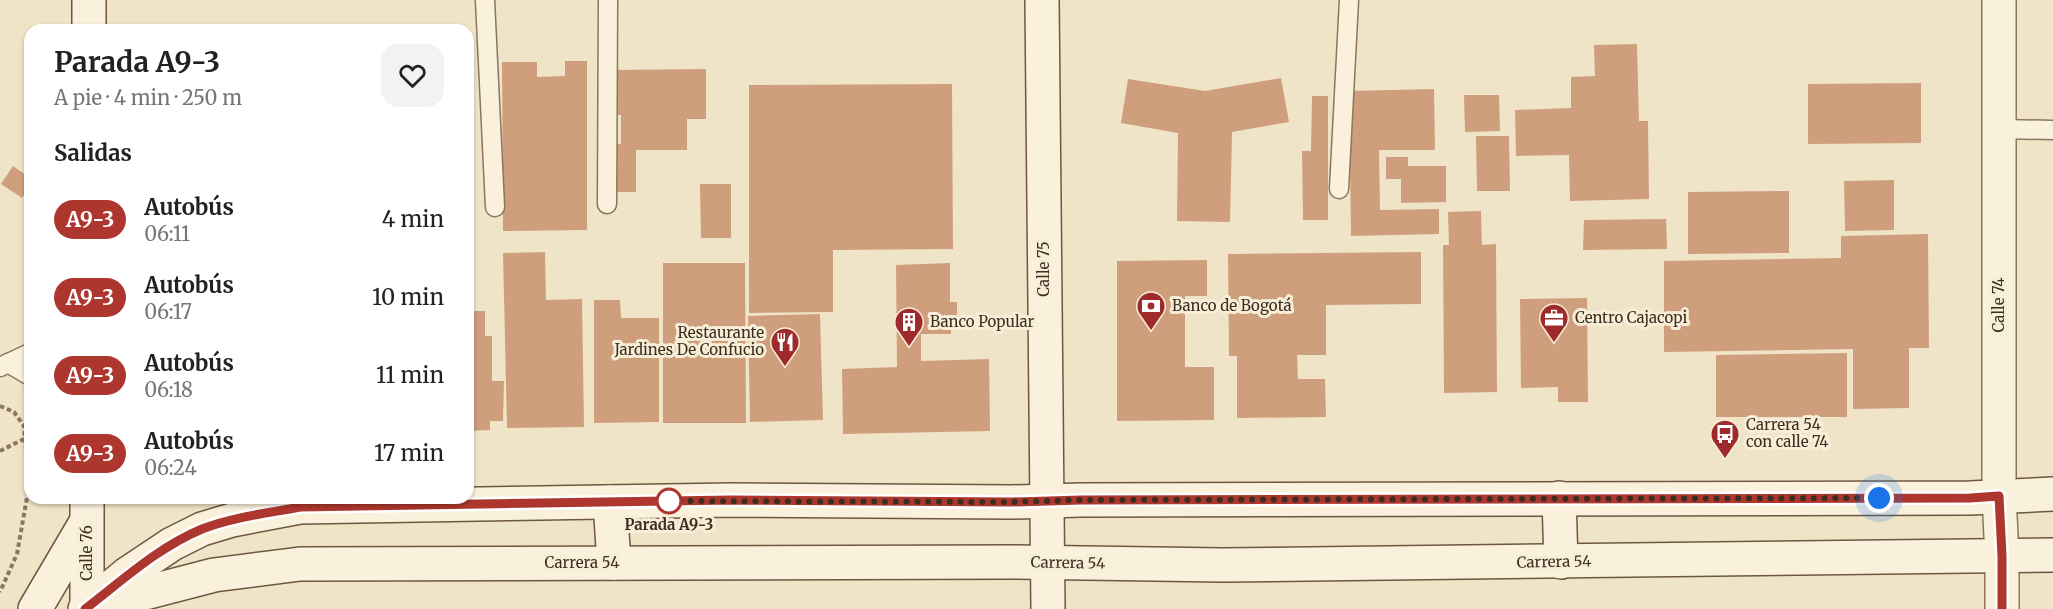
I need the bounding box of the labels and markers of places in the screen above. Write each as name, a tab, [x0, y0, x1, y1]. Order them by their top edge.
bank icon: Banco de Bogotá	[1135, 290, 1167, 332]
place label: Banco de Bogotá	[1172, 296, 1292, 315]
office icon: Centro Cajacopi	[1538, 302, 1570, 344]
building icon: Banco Popular	[893, 306, 925, 348]
place label: Centro Cajacopi	[1575, 308, 1687, 327]
place label: Banco Popular	[930, 312, 1035, 331]
place label: Restaurante Jardines De Confucio	[613, 323, 764, 359]
restaurant icon: Restaurante Jardines De Confucio	[769, 326, 801, 368]
place label: Carrera 54 con calle 74	[1746, 415, 1829, 451]
bus stop icon: Carrera 54 con calle 74	[1709, 418, 1741, 460]
marker: Parada A9-3	[656, 488, 682, 514]
place label: Parada A9-3	[625, 515, 713, 534]

